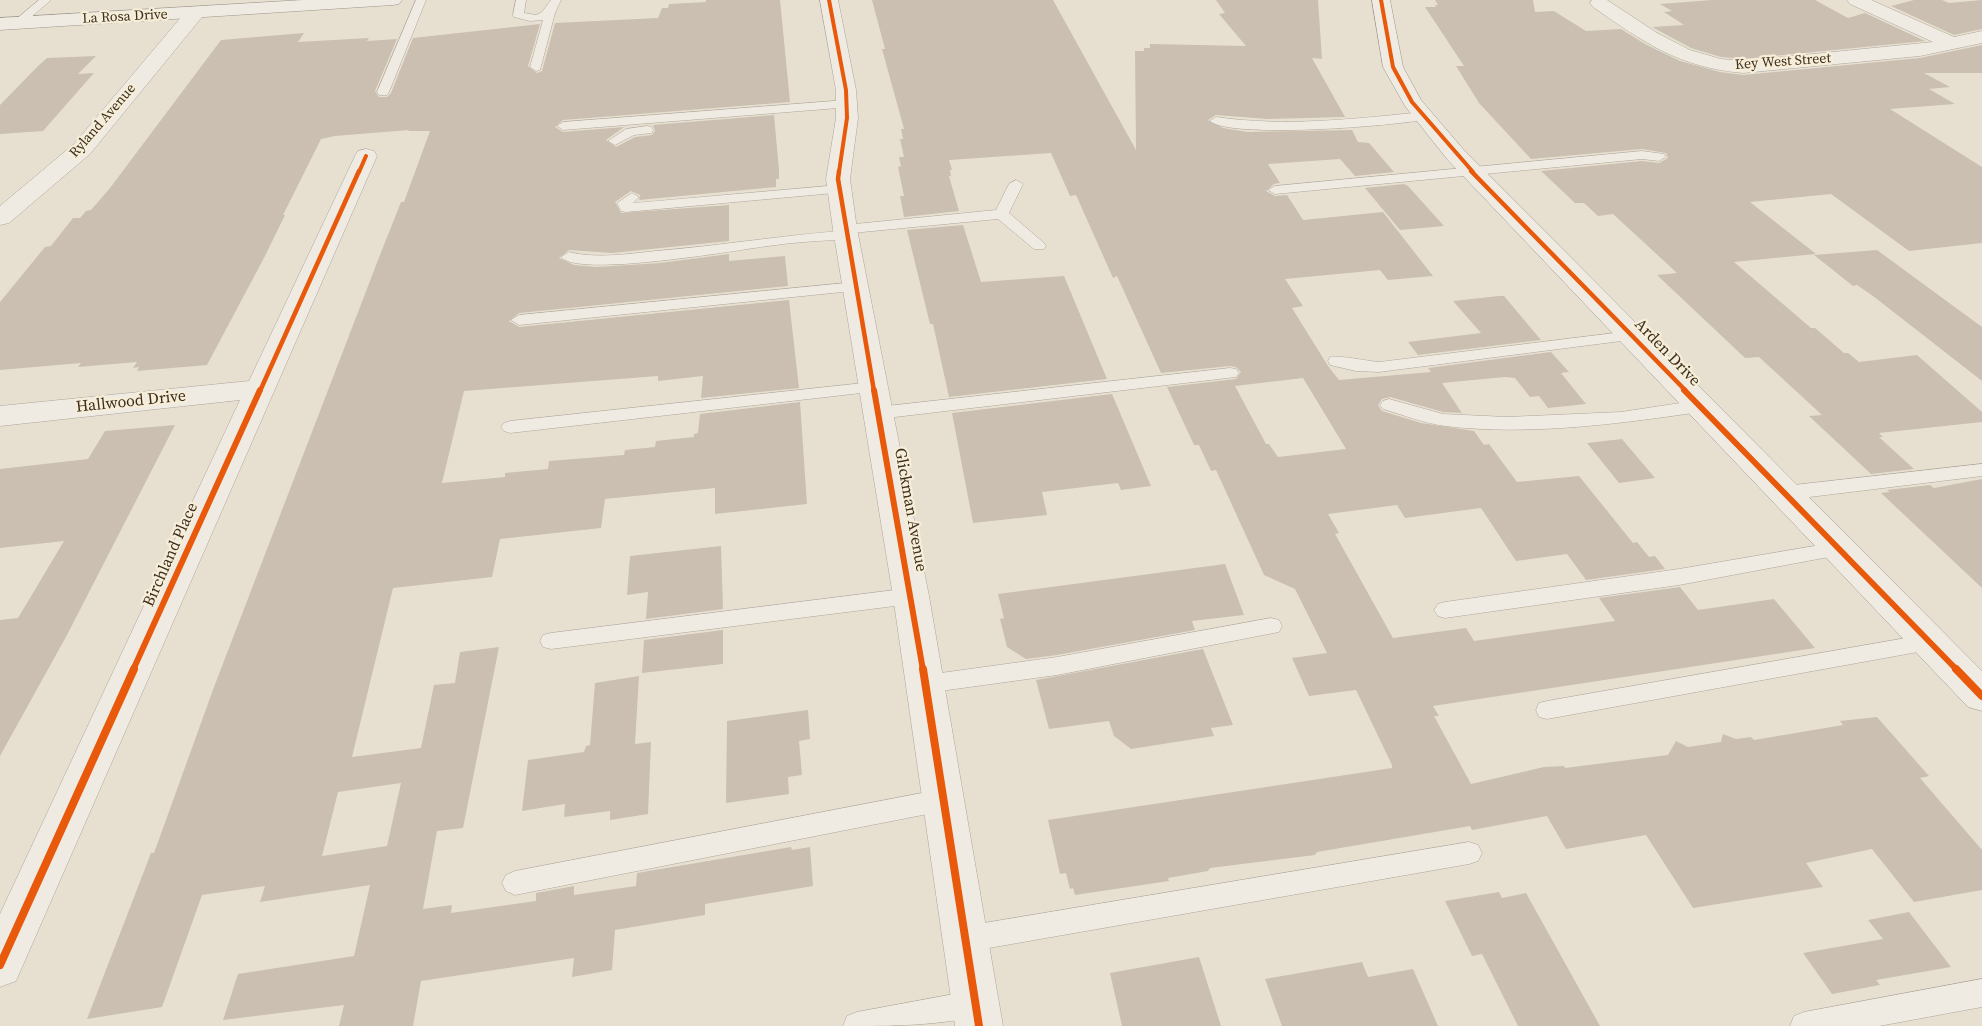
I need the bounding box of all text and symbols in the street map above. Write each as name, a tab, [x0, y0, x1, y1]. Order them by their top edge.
street label: La Rosa Drive	[82, 6, 168, 28]
street label: Key West Street	[1734, 50, 1832, 74]
street label: Ryland Avenue	[66, 81, 140, 161]
street label: Arden Drive	[1630, 315, 1704, 391]
street label: Hallwood Drive	[75, 387, 187, 417]
street label: Glickman Avenue	[890, 447, 930, 573]
street label: Birchland Place	[139, 500, 203, 610]

